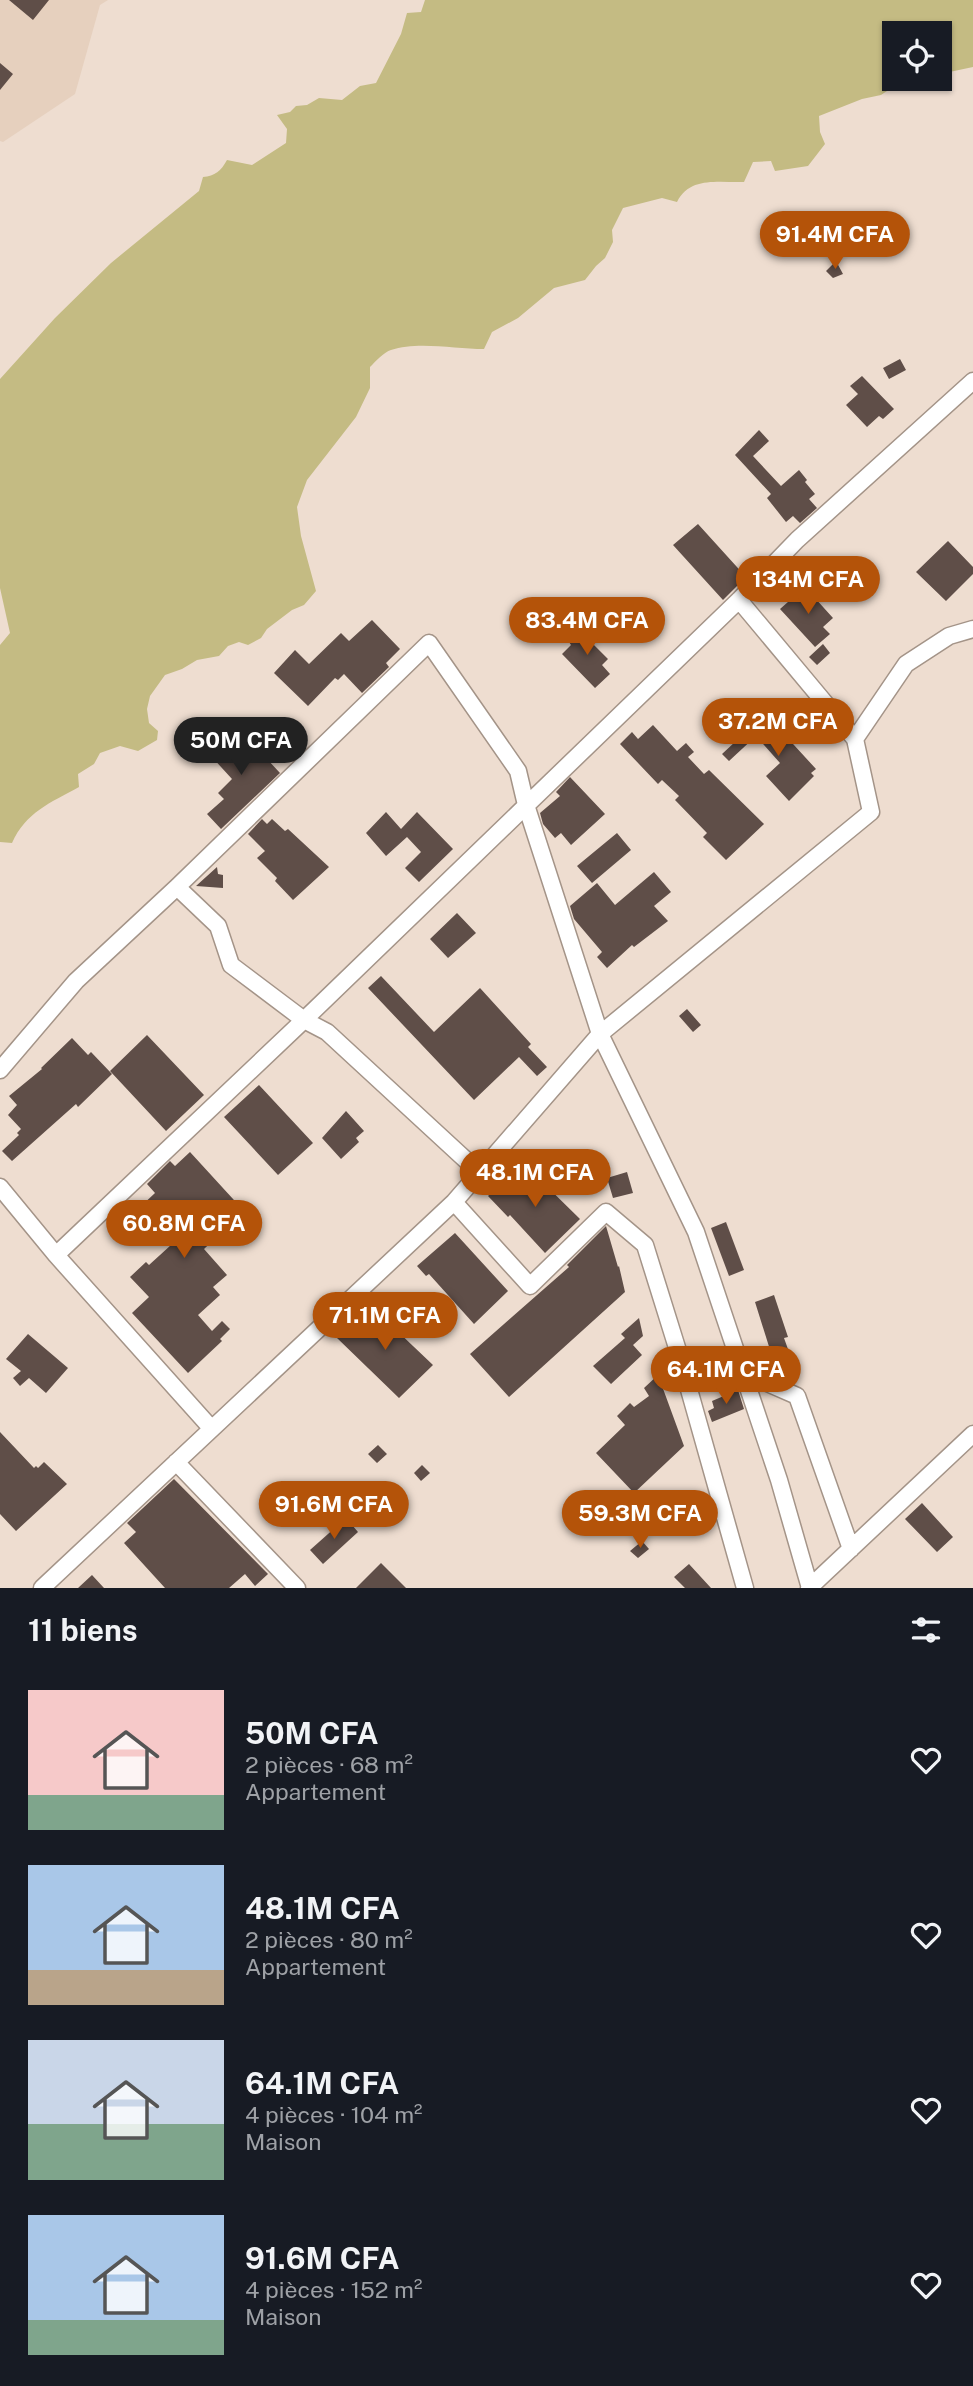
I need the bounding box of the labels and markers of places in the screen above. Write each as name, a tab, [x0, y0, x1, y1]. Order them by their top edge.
pin: 91.4M CFA	[755, 212, 915, 271]
pin: 134M CFA	[736, 556, 880, 616]
pin: 83.4M CFA	[507, 598, 667, 657]
pin: 37.2M CFA	[698, 698, 858, 758]
pin: 50M CFA	[176, 718, 306, 777]
pin: 48.1M CFA	[455, 1150, 615, 1209]
pin: 60.8M CFA	[104, 1200, 264, 1260]
pin: 71.1M CFA	[305, 1292, 465, 1352]
pin: 64.1M CFA	[646, 1346, 806, 1406]
pin: 91.6M CFA	[254, 1482, 414, 1541]
pin: 59.3M CFA	[560, 1490, 720, 1550]

